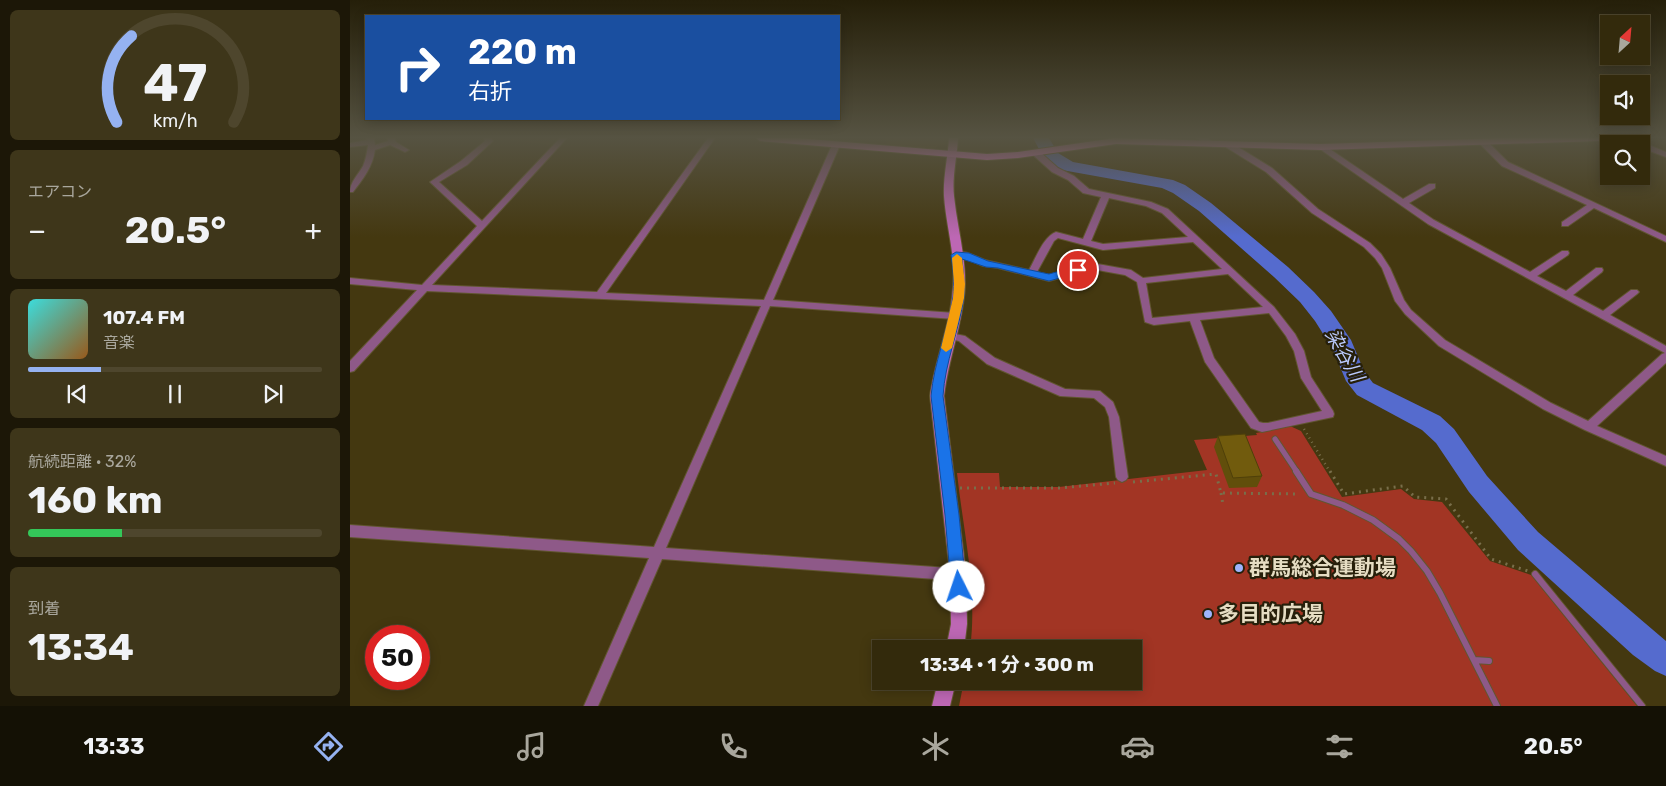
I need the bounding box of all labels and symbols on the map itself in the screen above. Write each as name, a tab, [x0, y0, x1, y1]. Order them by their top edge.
north arrow	[1600, 15, 1650, 65]
pin	[1057, 249, 1099, 291]
water label: 染谷川	[1320, 325, 1370, 387]
place label: 群馬総合運動場	[1249, 555, 1396, 580]
position arrow	[932, 560, 984, 612]
marker: 群馬総合運動場	[1233, 562, 1245, 574]
place label: 多目的広場	[1218, 601, 1323, 626]
marker: 多目的広場	[1202, 608, 1214, 620]
speed limit sign: 50	[365, 625, 430, 690]

